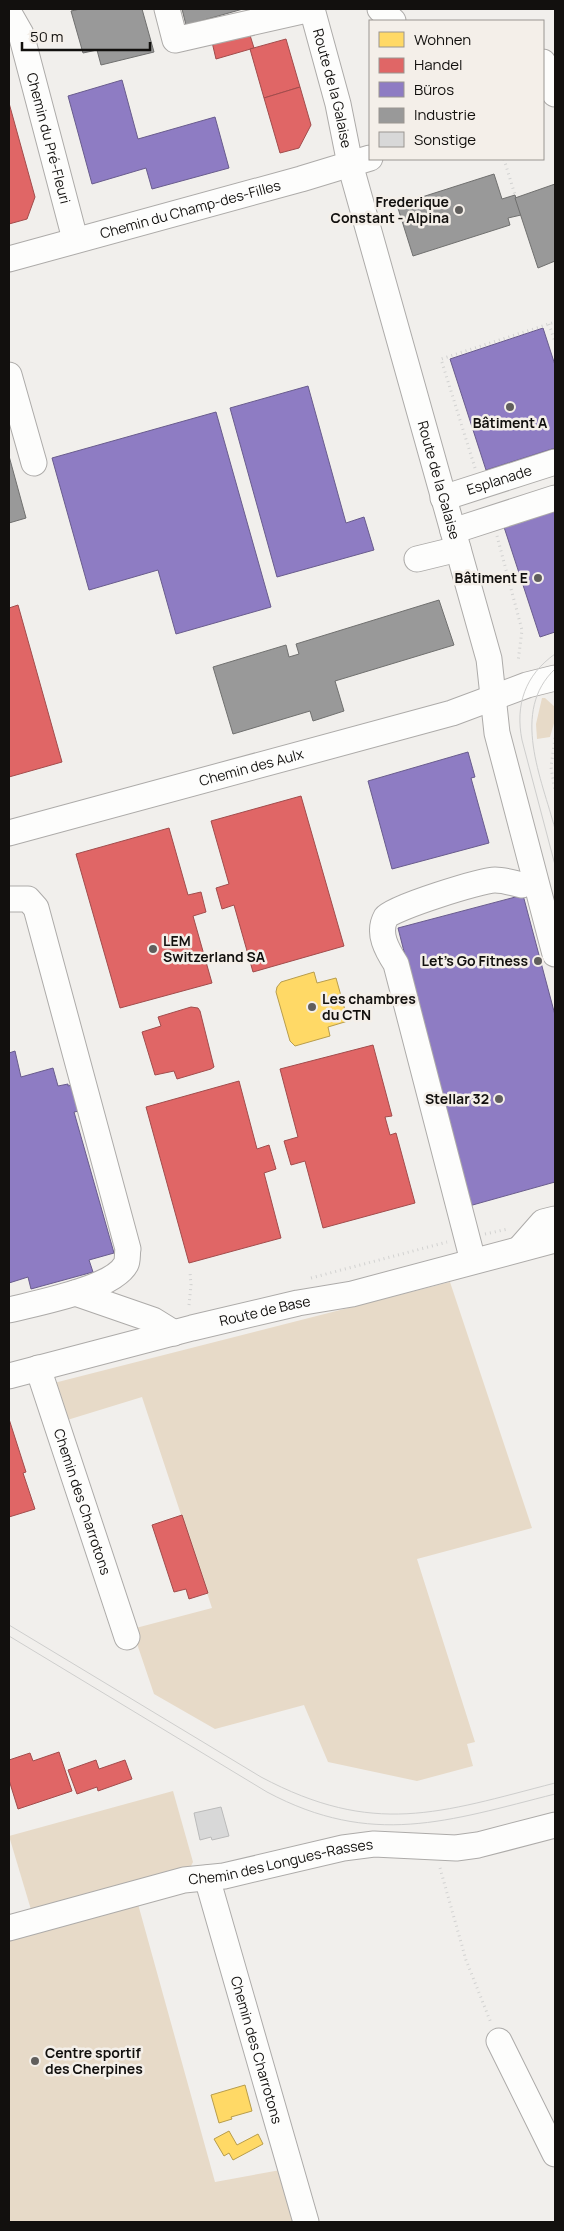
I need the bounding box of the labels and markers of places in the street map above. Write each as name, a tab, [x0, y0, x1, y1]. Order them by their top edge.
place label: Frederique Constant - Alpina	[331, 192, 449, 227]
marker: Frederique Constant - Alpina	[453, 204, 465, 216]
marker: Bâtiment A	[504, 401, 516, 413]
place label: Bâtiment A	[473, 413, 548, 432]
place label: Bâtiment E	[455, 568, 528, 587]
marker: Bâtiment E	[532, 572, 544, 584]
place label: LEM Switzerland SA	[163, 931, 266, 966]
marker: LEM Switzerland SA	[147, 943, 159, 955]
place label: Let's Go Fitness	[422, 951, 528, 970]
marker: Let's Go Fitness	[532, 955, 544, 967]
place label: Les chambres du CTN	[322, 989, 416, 1024]
marker: Les chambres du CTN	[306, 1001, 318, 1013]
place label: Stellar 32	[425, 1089, 489, 1108]
marker: Stellar 32	[493, 1093, 505, 1105]
place label: Centre sportif des Cherpines	[45, 2043, 143, 2078]
marker: Centre sportif des Cherpines	[29, 2055, 41, 2067]

